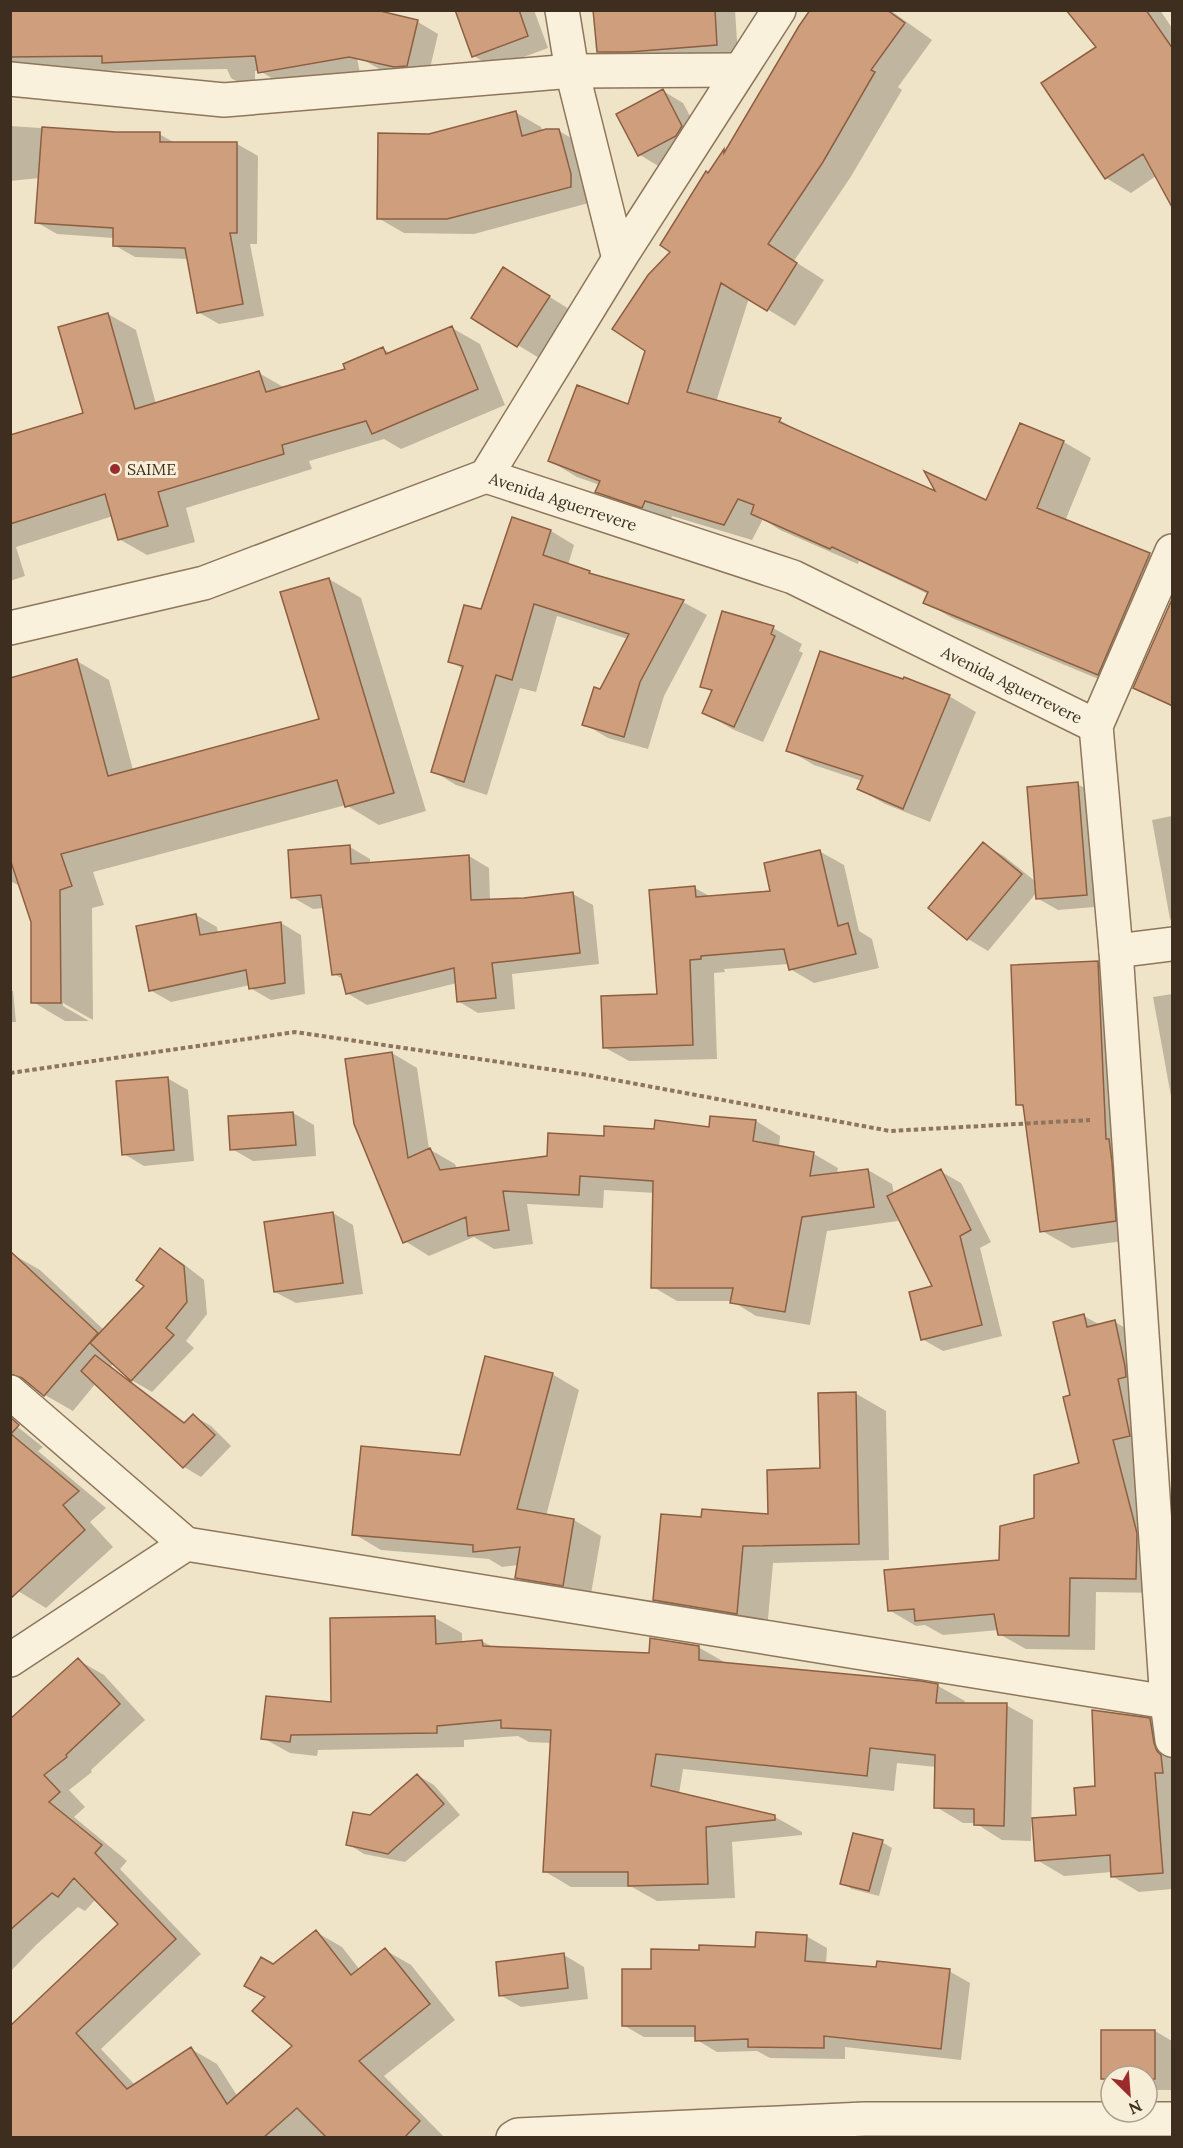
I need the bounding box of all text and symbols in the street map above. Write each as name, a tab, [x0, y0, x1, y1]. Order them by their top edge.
place label: SAIME	[127, 459, 176, 479]
marker: SAIME	[108, 462, 122, 476]
street label: Avenida Aguerrevere	[486, 467, 640, 535]
street label: Avenida Aguerrevere	[937, 641, 1086, 728]
north arrow	[1099, 2064, 1159, 2124]
text: N	[1126, 2096, 1145, 2119]

